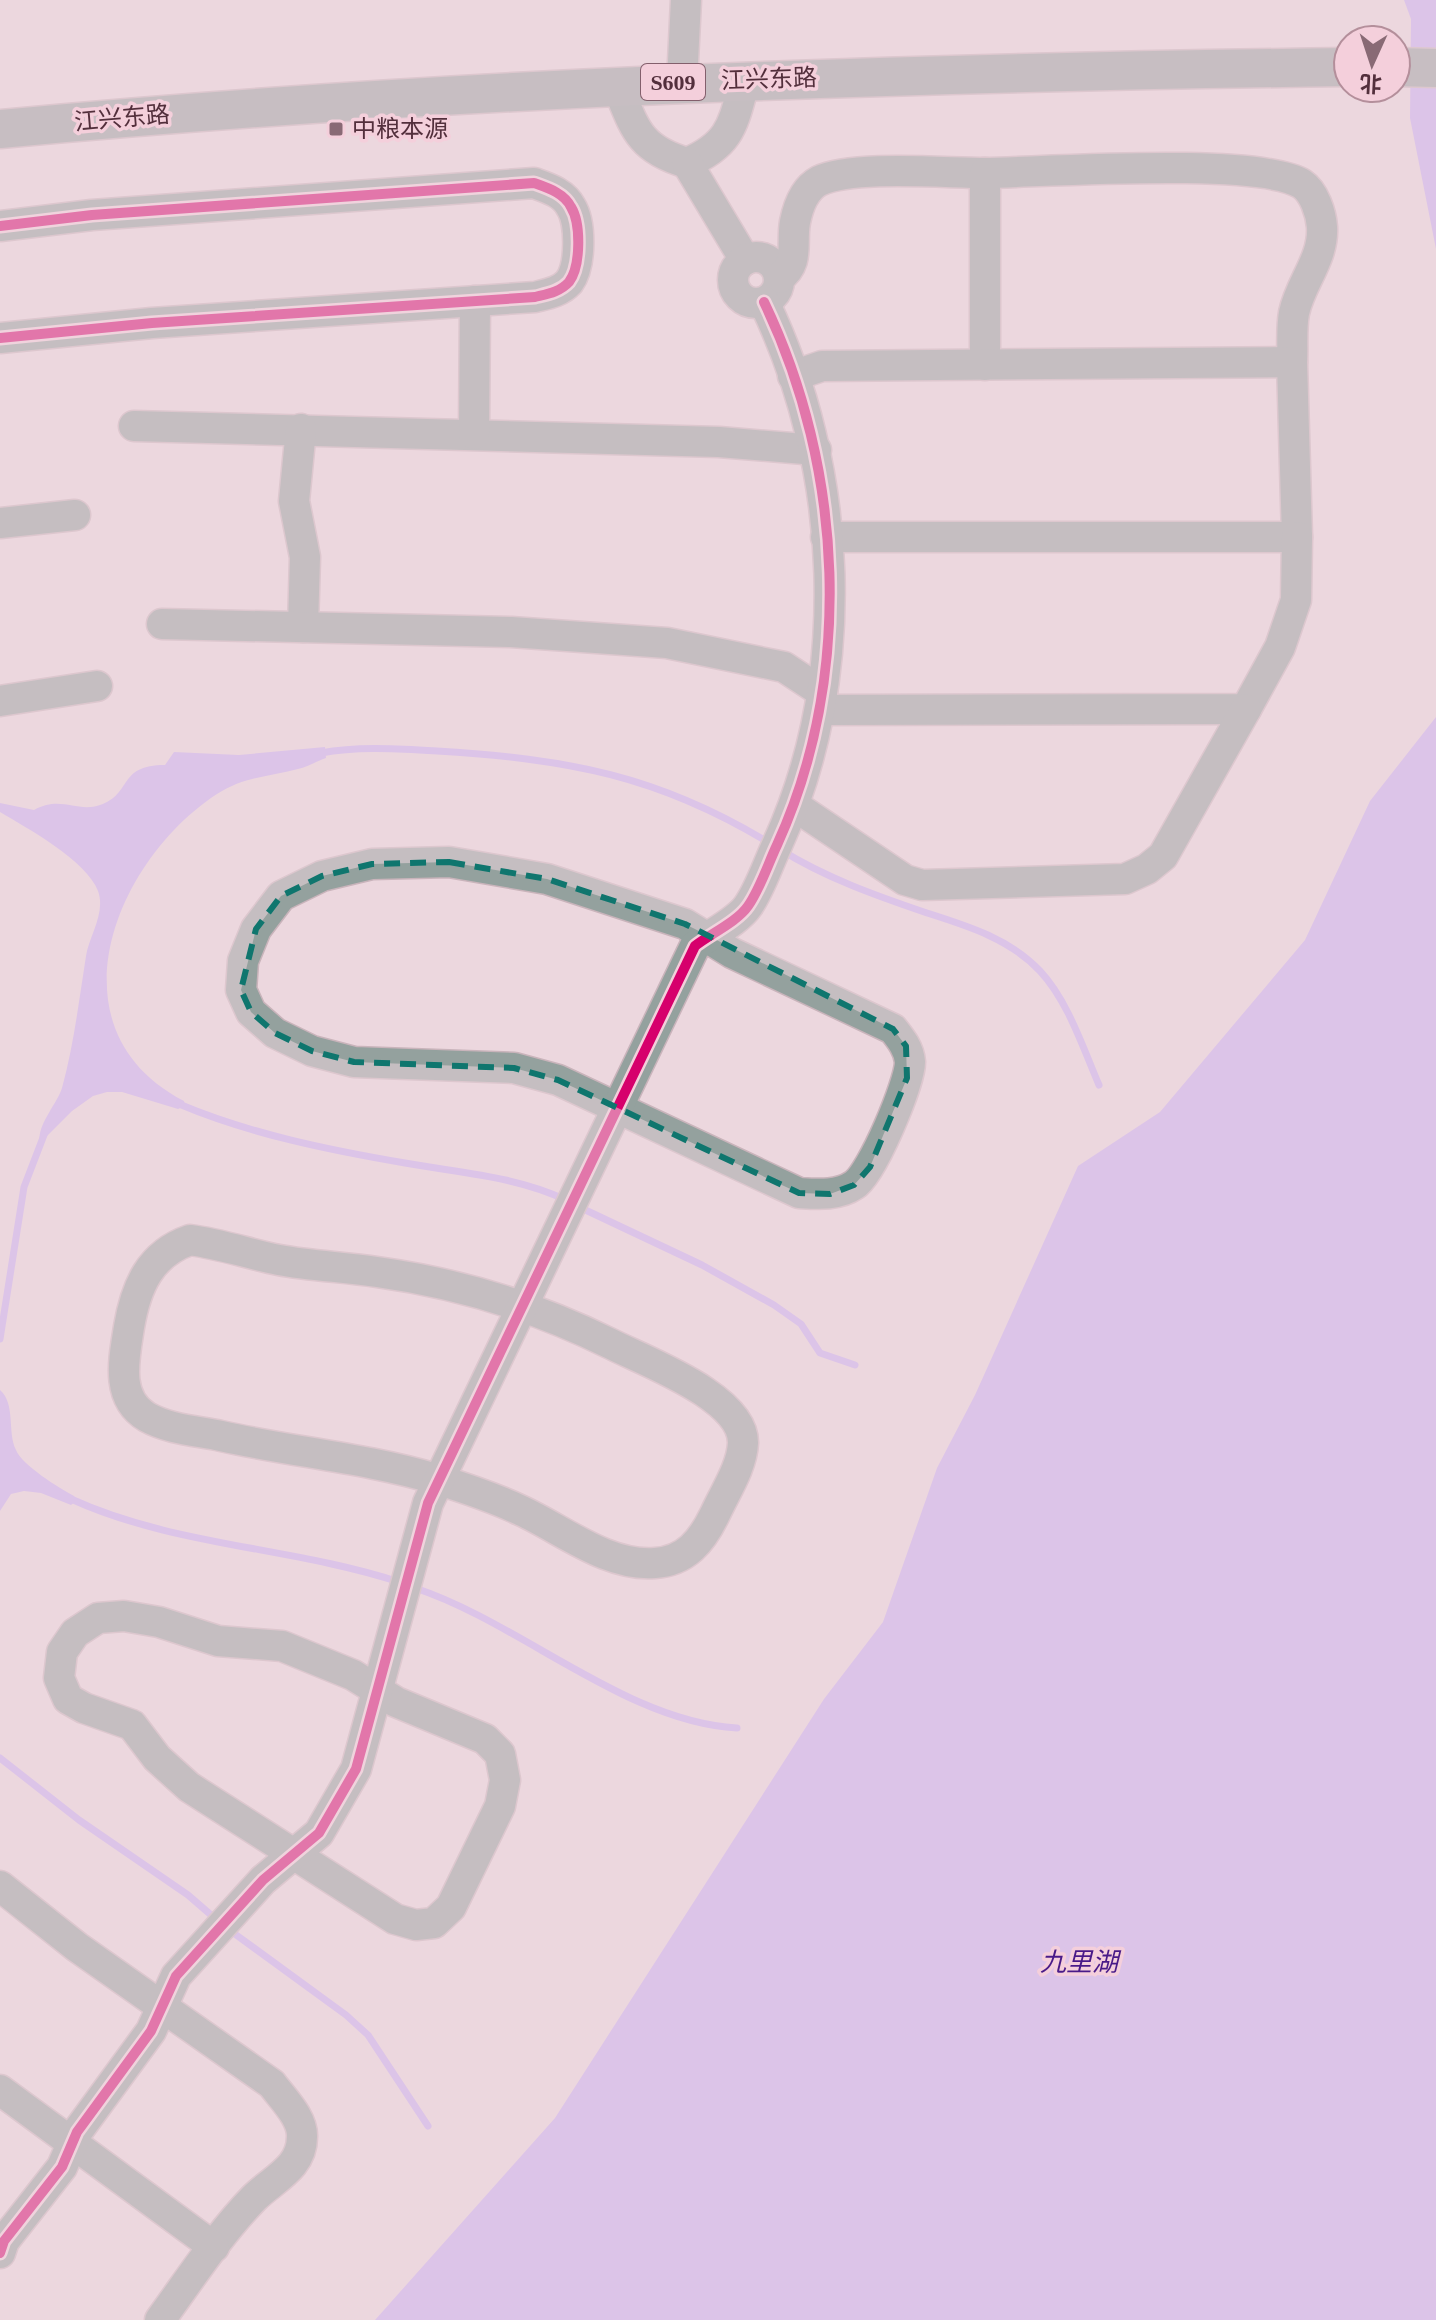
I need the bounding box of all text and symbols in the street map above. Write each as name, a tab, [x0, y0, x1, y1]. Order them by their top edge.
north arrow	[1332, 24, 1412, 104]
road number: S609	[641, 64, 705, 100]
street label: 江兴东路	[721, 64, 817, 94]
text: 北	[1359, 70, 1383, 97]
street label: 江兴东路	[73, 101, 171, 135]
place label: 中粮本源	[352, 116, 448, 142]
marker: 中粮本源	[327, 120, 345, 138]
water label: 九里湖	[1040, 1948, 1122, 1977]

